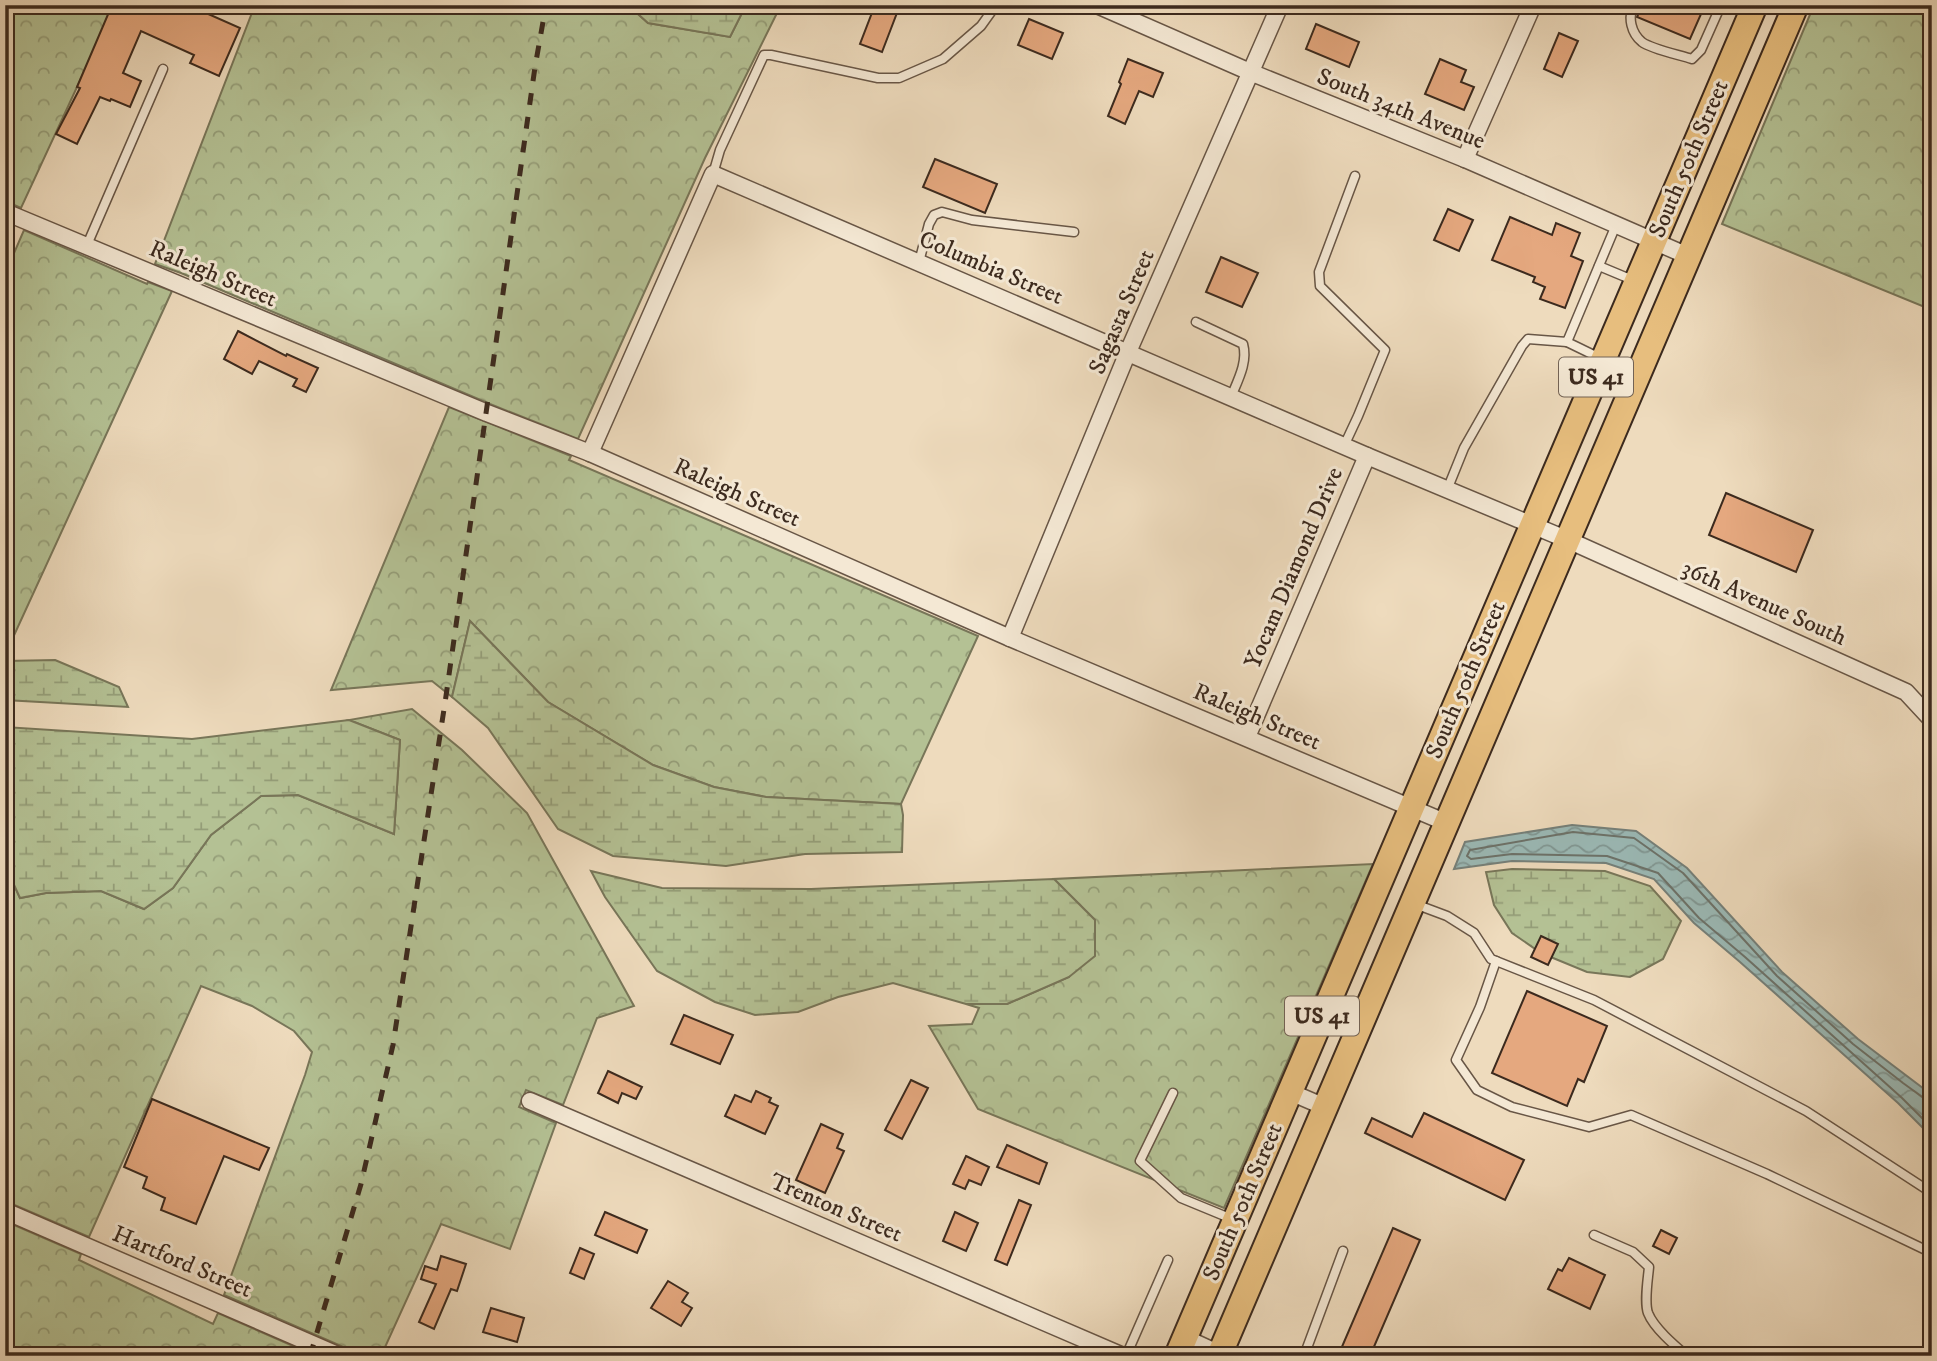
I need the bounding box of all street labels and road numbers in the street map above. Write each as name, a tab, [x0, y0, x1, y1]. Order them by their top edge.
street label: South 34th Avenue	[1313, 62, 1489, 156]
street label: South 50th Street	[1642, 75, 1736, 242]
street label: Columbia Street	[914, 224, 1068, 312]
street label: Raleigh Street	[145, 234, 282, 314]
street label: Sagasta Street	[1082, 245, 1162, 379]
road number: US 41	[1559, 358, 1633, 396]
street label: Raleigh Street	[669, 452, 805, 534]
street label: Yocam Diamond Drive	[1238, 463, 1350, 673]
street label: 36th Avenue South	[1677, 553, 1851, 653]
street label: South 50th Street	[1419, 596, 1513, 763]
street label: Raleigh Street	[1189, 677, 1326, 757]
road number: US 41	[1285, 996, 1359, 1036]
street label: South 50th Street	[1196, 1118, 1290, 1285]
street label: Trenton Street	[765, 1167, 907, 1249]
street label: Hartford Street	[108, 1219, 257, 1305]

